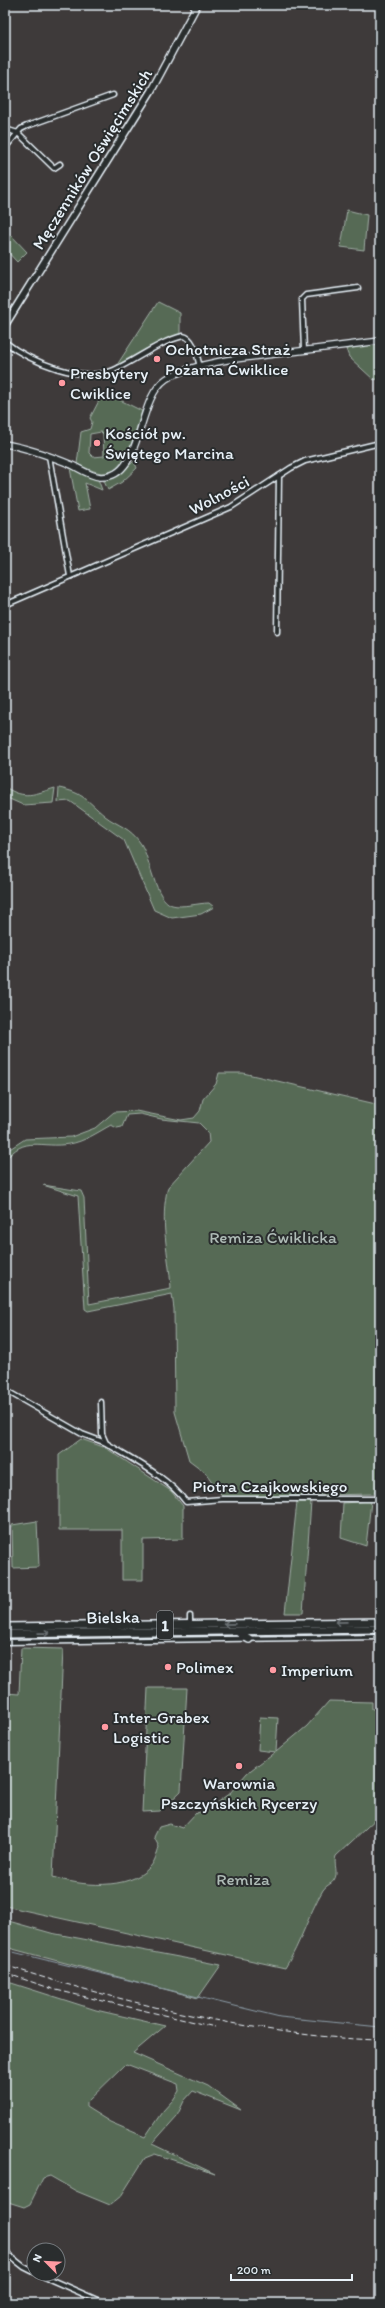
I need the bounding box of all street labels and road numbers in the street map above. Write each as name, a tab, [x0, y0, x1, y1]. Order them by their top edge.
street label: Męczenników Oświęcimskich	[28, 64, 156, 253]
street label: Wolności	[186, 471, 252, 519]
street label: Piotra Czajkowskiego	[193, 1476, 347, 1496]
street label: Bielska	[86, 1607, 140, 1627]
road number: 1	[157, 1611, 173, 1639]

